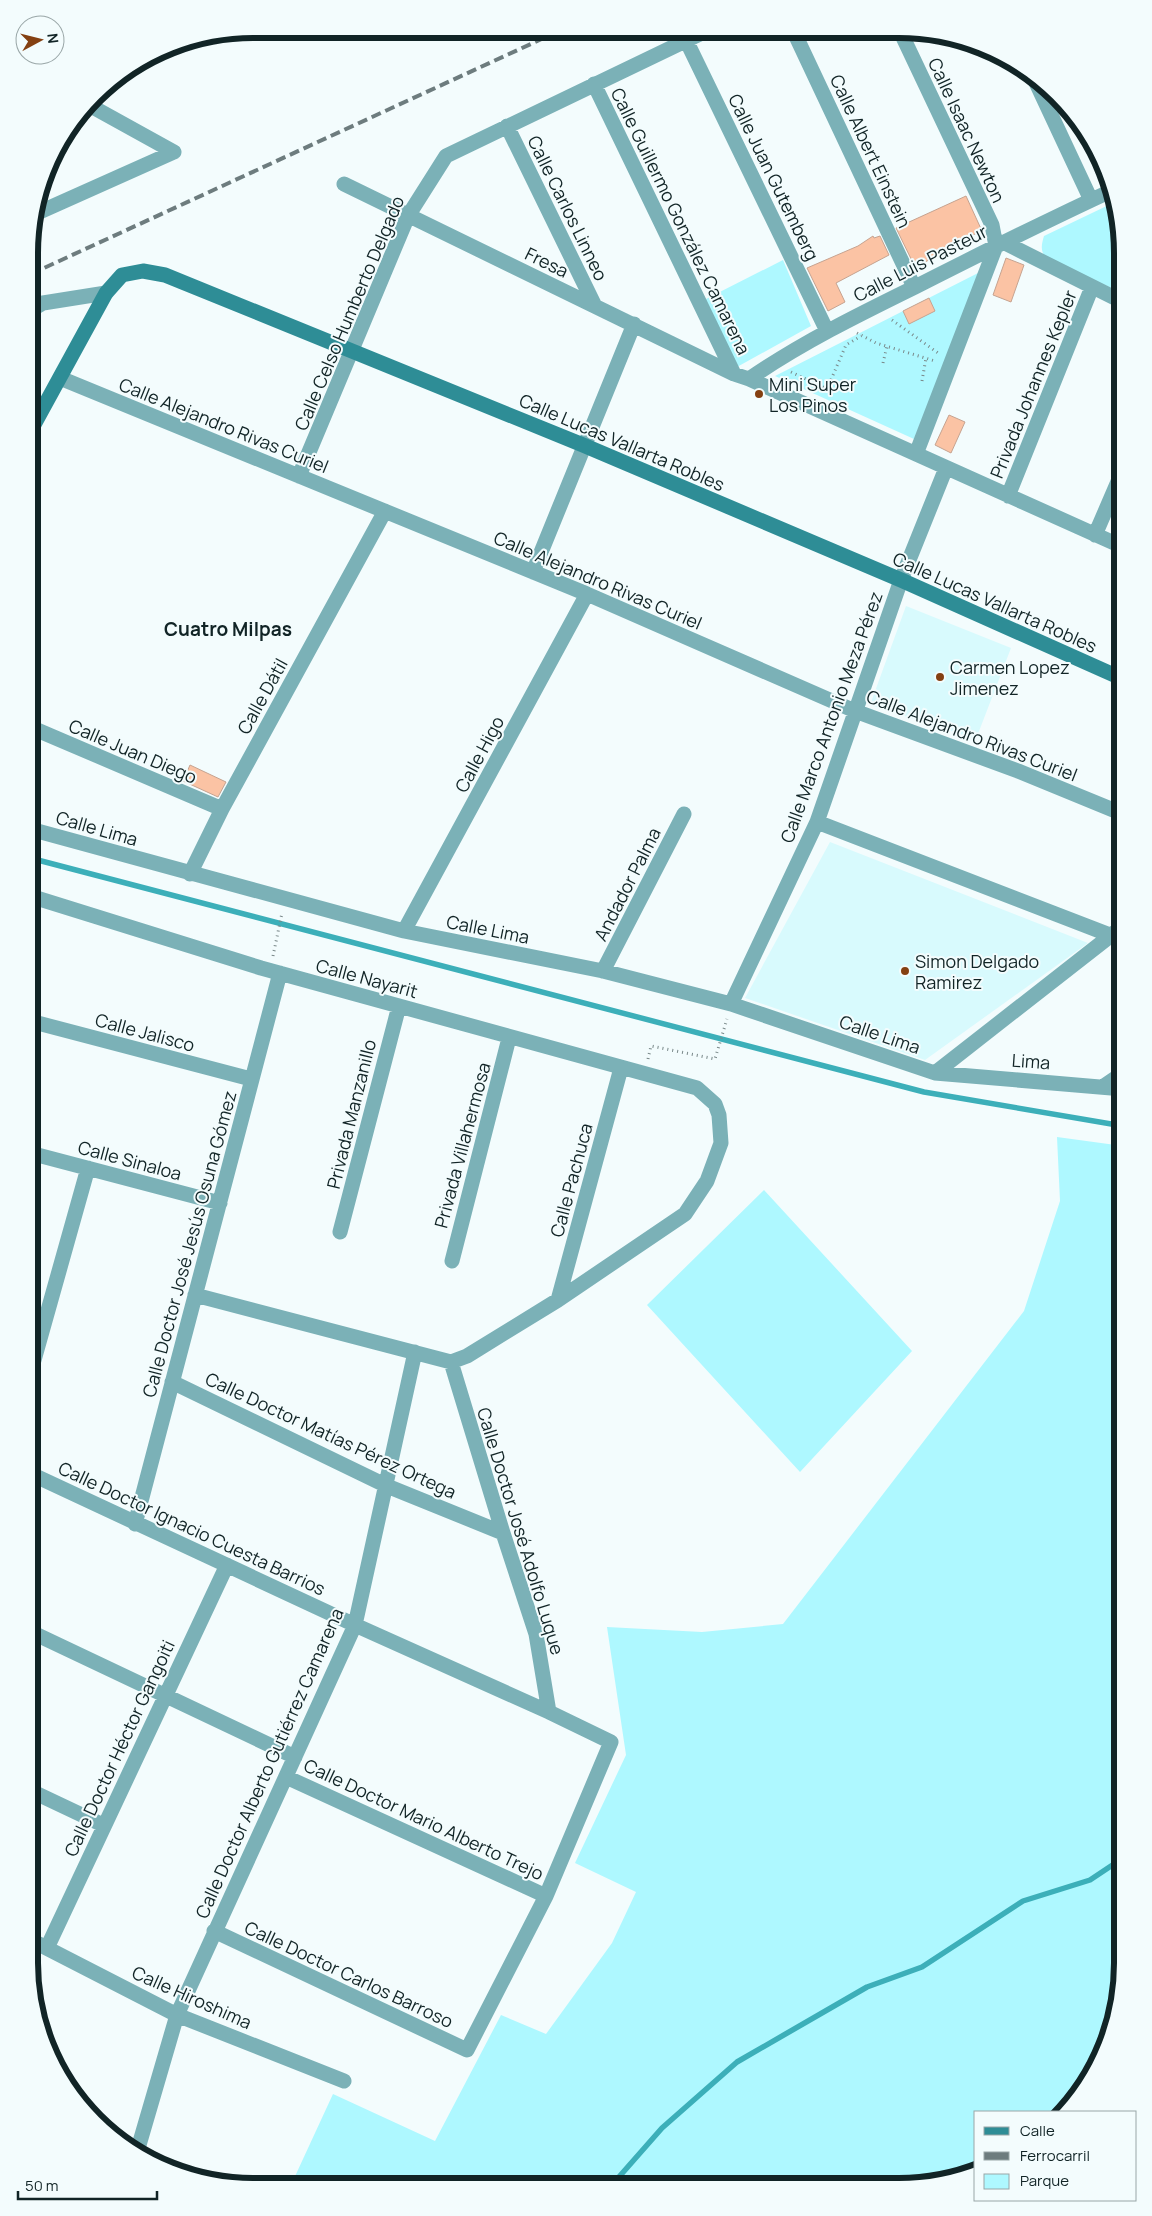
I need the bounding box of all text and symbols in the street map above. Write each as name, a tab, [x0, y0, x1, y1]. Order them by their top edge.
north arrow	[15, 15, 65, 65]
text: N	[43, 32, 63, 45]
street label: Calle Isaac Newton	[923, 54, 1011, 206]
street label: Calle Albert Einstein	[825, 71, 917, 231]
street label: Calle Guillermo González Camarena	[606, 84, 756, 358]
street label: Calle Juan Gutemberg	[723, 90, 825, 264]
street label: Calle Carlos Linneo	[522, 132, 614, 284]
street label: Calle Celso Humberto Delgado	[289, 192, 409, 434]
street label: Calle Luis Pasteur	[849, 219, 991, 307]
street label: Fresa	[521, 241, 573, 283]
street label: Privada Johannes Kepler	[984, 286, 1082, 482]
street label: Calle Alejandro Rivas Curiel	[116, 372, 332, 478]
place label: Mini Super Los Pinos	[769, 372, 857, 417]
street label: Calle Lucas Vallarta Robles	[516, 388, 728, 496]
marker: Mini Super Los Pinos	[753, 388, 765, 400]
street label: Calle Alejandro Rivas Curiel	[490, 525, 706, 635]
street label: Calle Lucas Vallarta Robles	[889, 546, 1101, 658]
street label: Calle Marco Antonio Meza Pérez	[774, 588, 888, 846]
district label: Cuatro Milpas	[164, 616, 292, 642]
street label: Calle Dátil	[231, 654, 293, 738]
place label: Carmen Lopez Jimenez	[950, 655, 1070, 700]
marker: Carmen Lopez Jimenez	[934, 671, 946, 683]
street label: Calle Alejandro Rivas Curiel	[863, 684, 1081, 786]
street label: Calle Higo	[449, 712, 509, 796]
street label: Calle Juan Diego	[65, 713, 201, 789]
street label: Calle Lima	[53, 805, 141, 851]
street label: Andador Palma	[588, 823, 666, 945]
street label: Calle Lima	[444, 909, 532, 949]
place label: Simon Delgado Ramirez	[915, 949, 1039, 994]
street label: Calle Nayarit	[314, 953, 420, 1003]
marker: Simon Delgado Ramirez	[899, 965, 911, 977]
street label: Calle Jalisco	[93, 1007, 197, 1057]
street label: Calle Lima	[836, 1009, 924, 1059]
street label: Privada Manzanillo	[321, 1037, 381, 1191]
street label: Lima	[1011, 1048, 1051, 1074]
street label: Privada Villahermosa	[428, 1060, 496, 1230]
street label: Calle Doctor José Jesús Osuna Gómez	[136, 1088, 242, 1400]
street label: Calle Pachuca	[544, 1120, 598, 1240]
street label: Calle Sinaloa	[76, 1135, 184, 1185]
street label: Calle Doctor Matías Pérez Ortega	[202, 1366, 460, 1504]
street label: Calle Doctor José Adolfo Luque	[472, 1405, 570, 1657]
street label: Calle Doctor Ignacio Cuesta Barrios	[55, 1455, 329, 1601]
street label: Calle Doctor Alberto Gutiérrez Camarena	[189, 1604, 349, 1922]
street label: Calle Doctor Héctor Gangoiti	[58, 1636, 180, 1860]
street label: Calle Doctor Mario Alberto Trejo	[300, 1753, 548, 1885]
street label: Calle Doctor Carlos Barroso	[241, 1915, 457, 2033]
street label: Calle Hiroshima	[128, 1960, 256, 2034]
legend	[974, 2111, 1137, 2201]
text: Calle	[1020, 2120, 1055, 2141]
text: Ferrocarril	[1020, 2145, 1090, 2166]
scale bar	[18, 2168, 156, 2200]
text: Parque	[1020, 2170, 1069, 2191]
text: 50 m	[25, 2175, 59, 2196]

